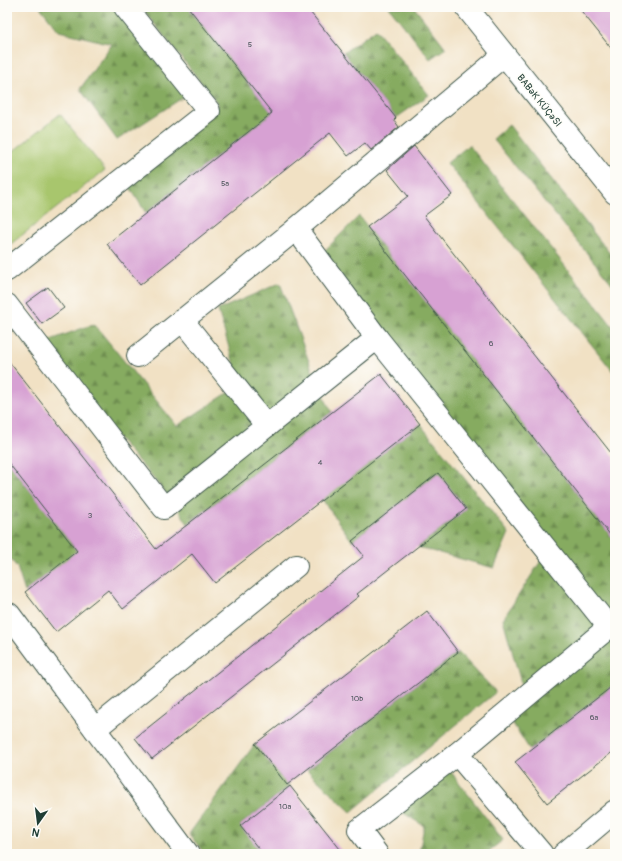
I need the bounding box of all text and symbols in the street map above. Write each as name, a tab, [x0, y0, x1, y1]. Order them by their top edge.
house number: 5	[248, 40, 252, 49]
street label: BABƏK KÜÇƏSI	[514, 72, 564, 129]
house number: 5a	[221, 179, 229, 188]
house number: 6	[489, 339, 494, 348]
house number: 4	[318, 458, 323, 467]
house number: 3	[88, 511, 93, 520]
house number: 10b	[351, 694, 363, 703]
house number: 6a	[590, 713, 598, 722]
house number: 10a	[279, 802, 291, 811]
north arrow	[18, 803, 58, 843]
text: N	[30, 825, 41, 839]

